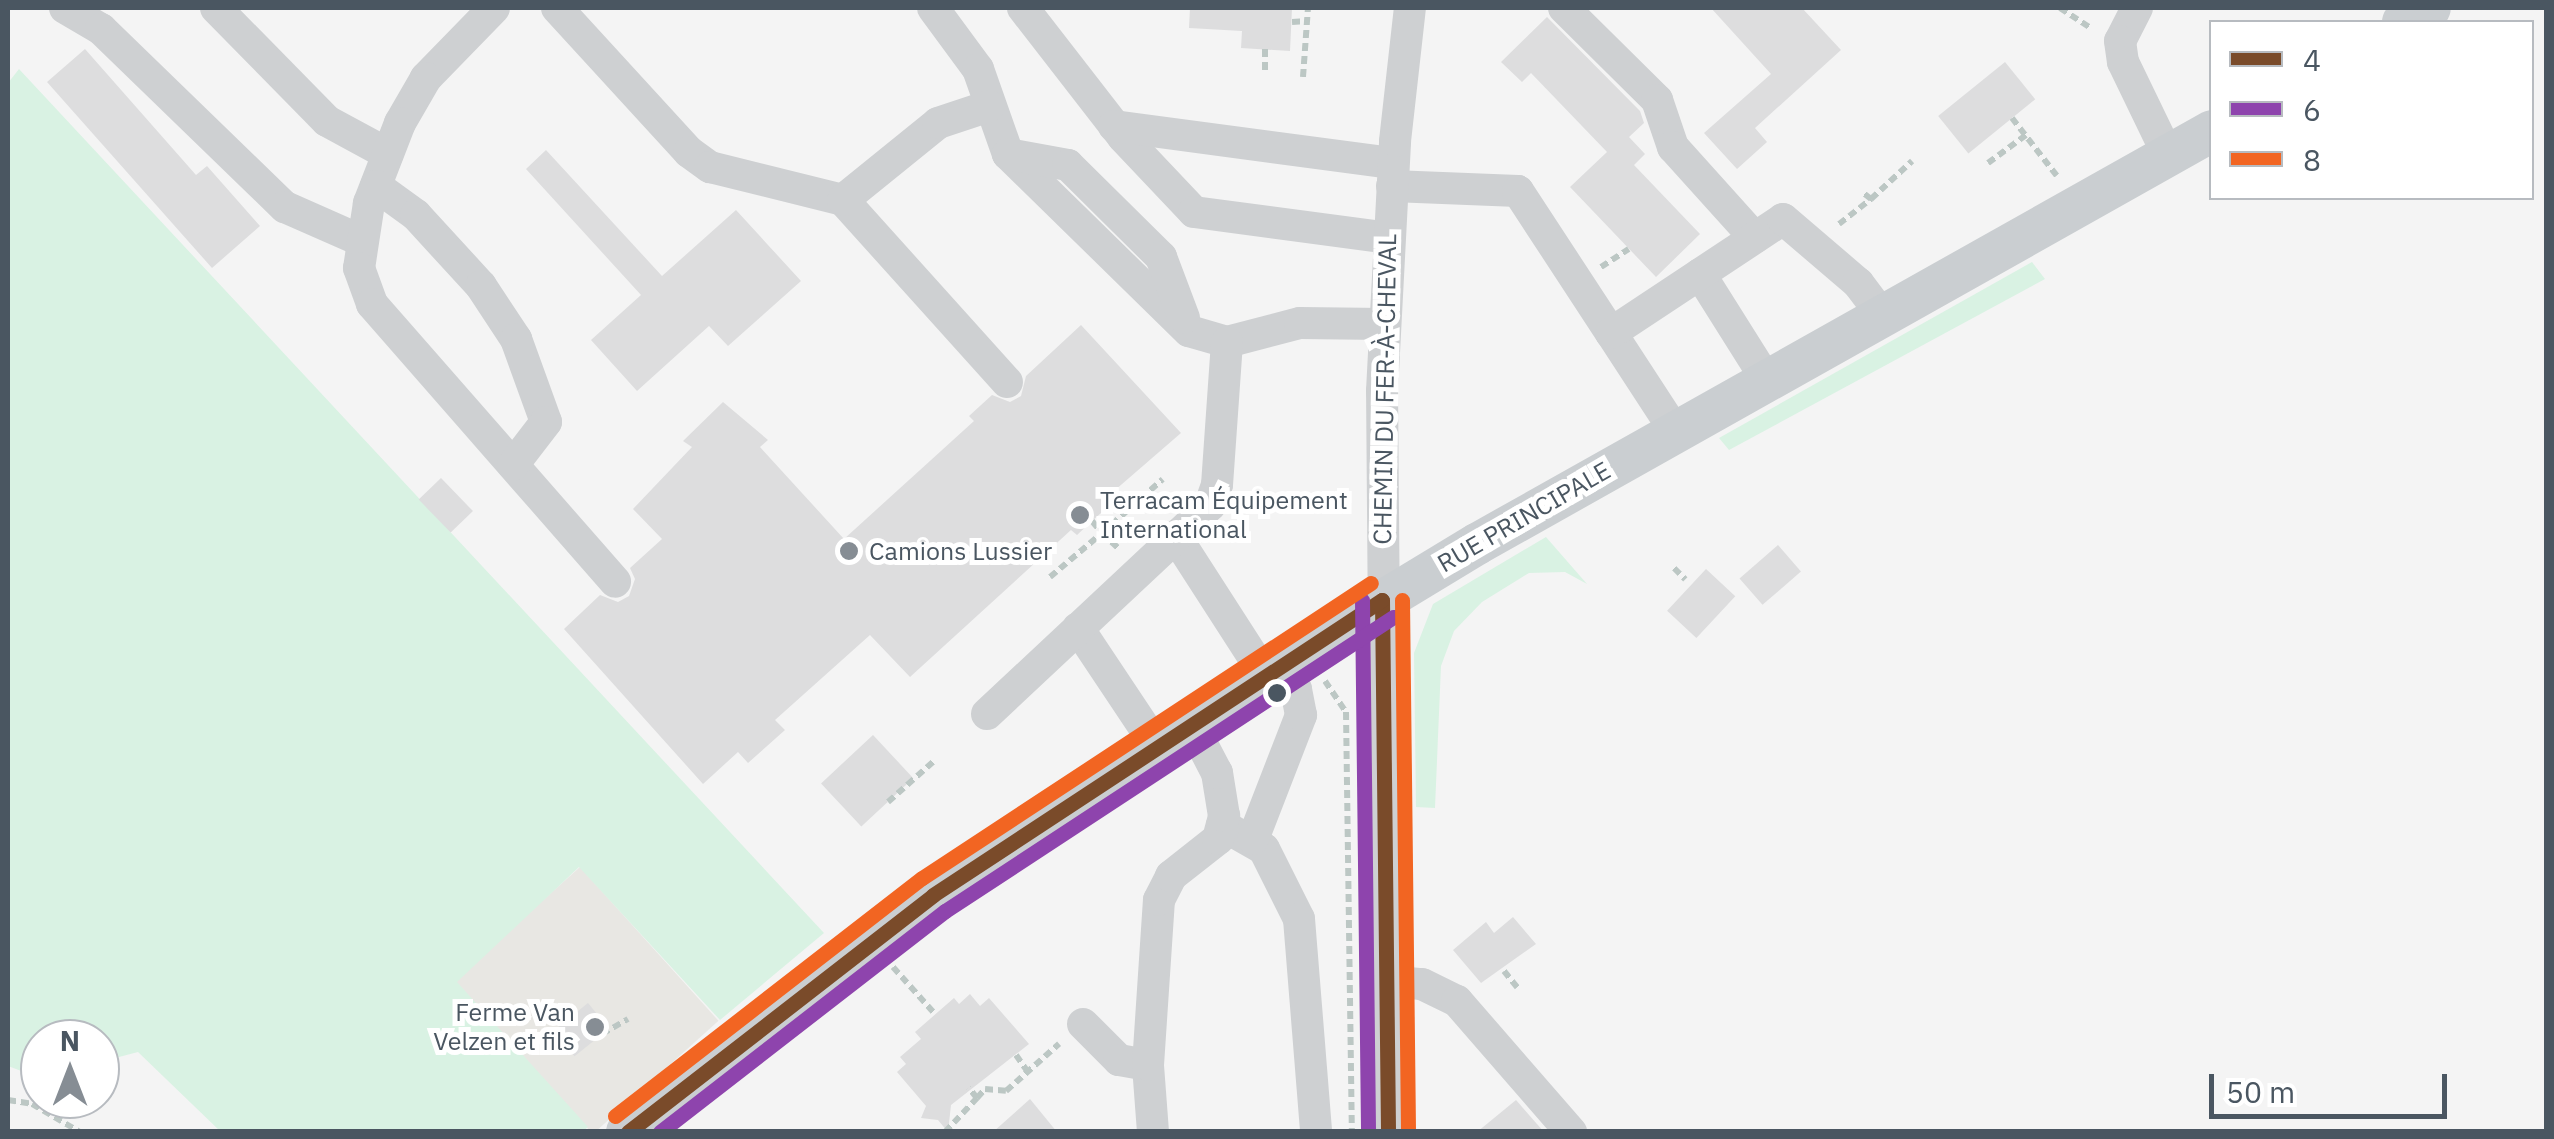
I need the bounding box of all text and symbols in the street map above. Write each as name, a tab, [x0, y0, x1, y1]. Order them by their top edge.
legend	[2209, 20, 2534, 200]
text: 4	[2303, 40, 2321, 79]
text: 6	[2303, 90, 2321, 129]
text: 8	[2303, 140, 2321, 179]
street label: CHEMIN DU FER-À-CHEVAL	[1367, 233, 1403, 545]
street label: RUE PRINCIPALE	[1432, 455, 1616, 579]
place label: Terracam Équipement International	[1100, 486, 1348, 545]
marker: Terracam Équipement International	[1069, 504, 1091, 526]
place label: Camions Lussier	[869, 536, 1052, 566]
marker: Camions Lussier	[838, 540, 860, 562]
unlabelled marker	[1267, 683, 1287, 703]
place label: Ferme Van Velzen et fils	[433, 998, 575, 1057]
marker: Ferme Van Velzen et fils	[584, 1016, 606, 1038]
north arrow	[20, 1019, 120, 1119]
text: N	[60, 1022, 80, 1059]
scale bar	[2214, 1054, 2452, 1116]
text: 50 m	[2226, 1072, 2295, 1111]

